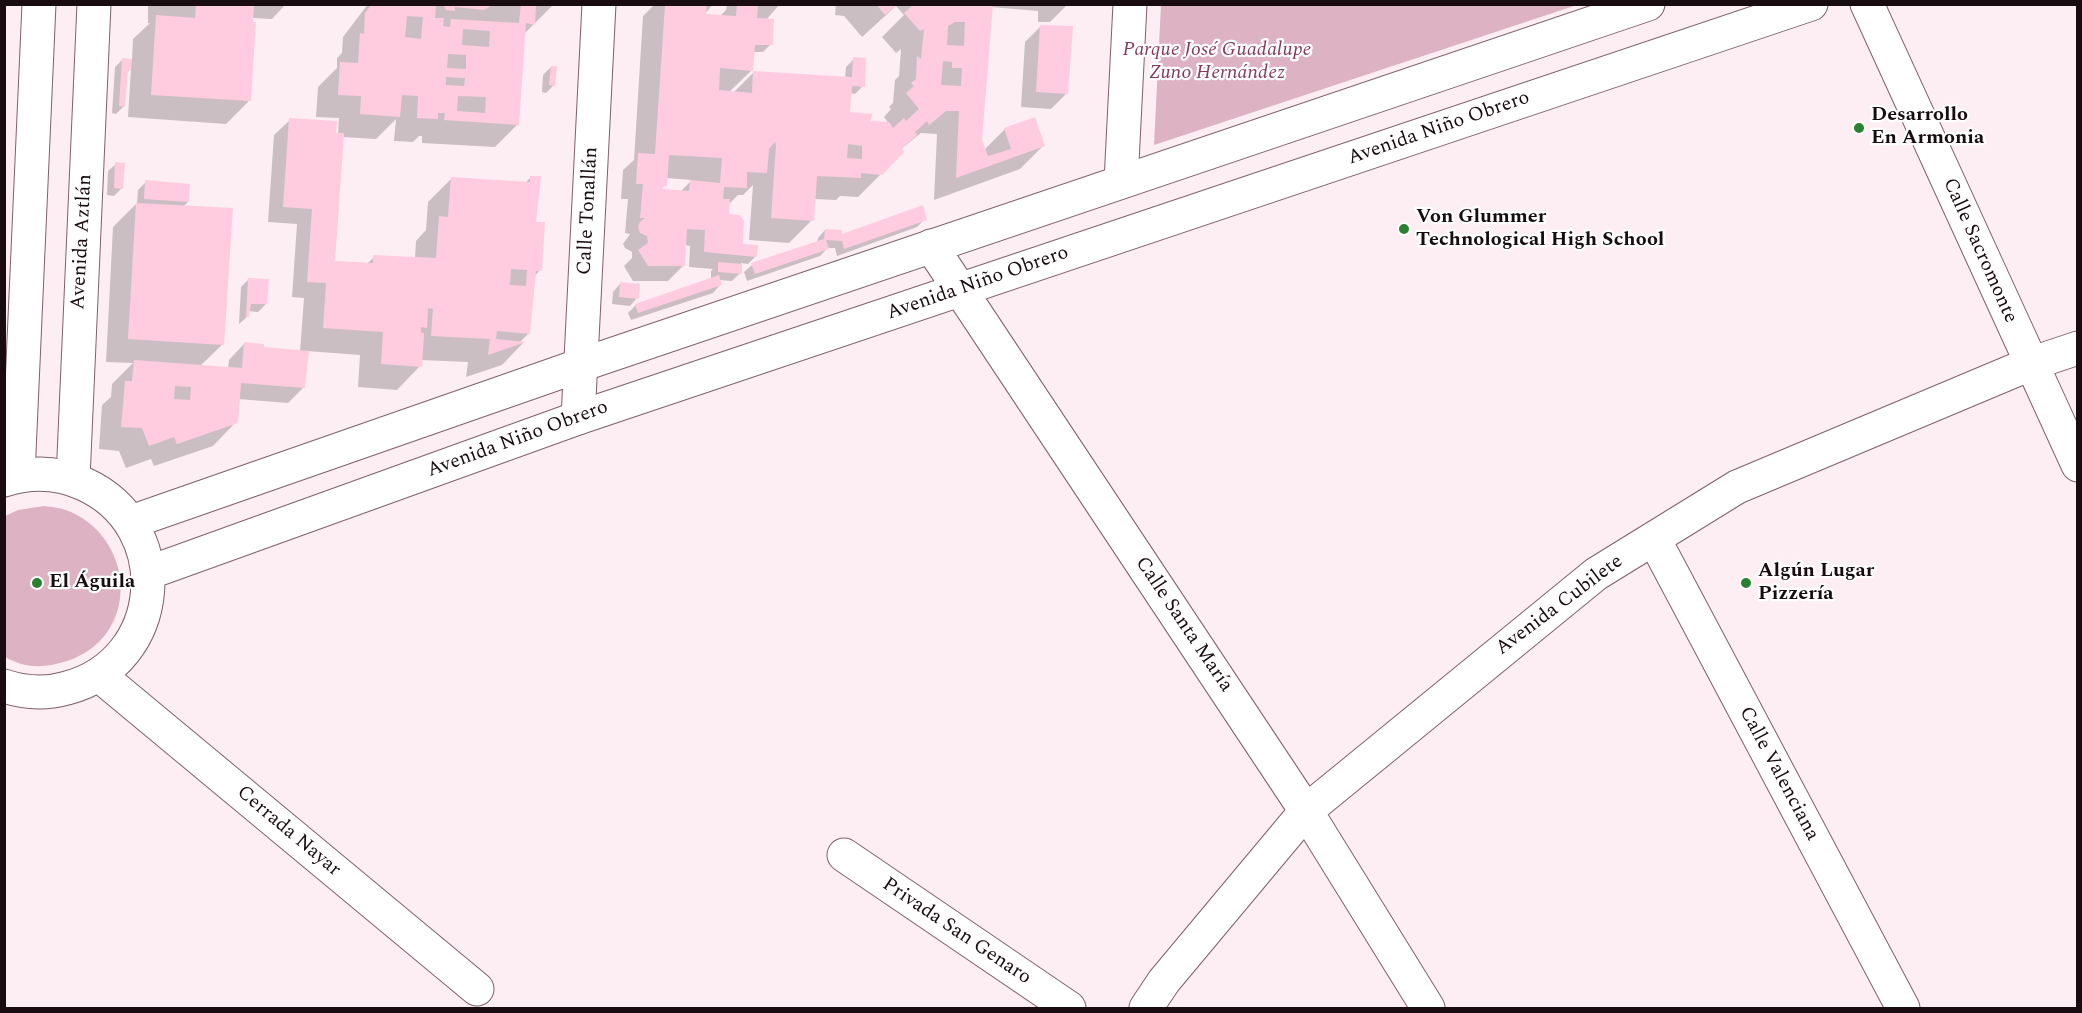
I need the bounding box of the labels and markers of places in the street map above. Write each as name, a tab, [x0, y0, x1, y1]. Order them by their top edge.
place label: Desarrollo En Armonia	[1871, 104, 1984, 151]
marker: Desarrollo En Armonia	[1852, 121, 1866, 135]
place label: Von Glummer Technological High School	[1416, 206, 1664, 253]
marker: Von Glummer Technological High School	[1397, 222, 1411, 236]
place label: Algún Lugar Pizzería	[1758, 560, 1874, 607]
place label: El Águila	[49, 571, 135, 595]
marker: El Águila	[30, 576, 44, 590]
marker: Algún Lugar Pizzería	[1739, 576, 1753, 590]

